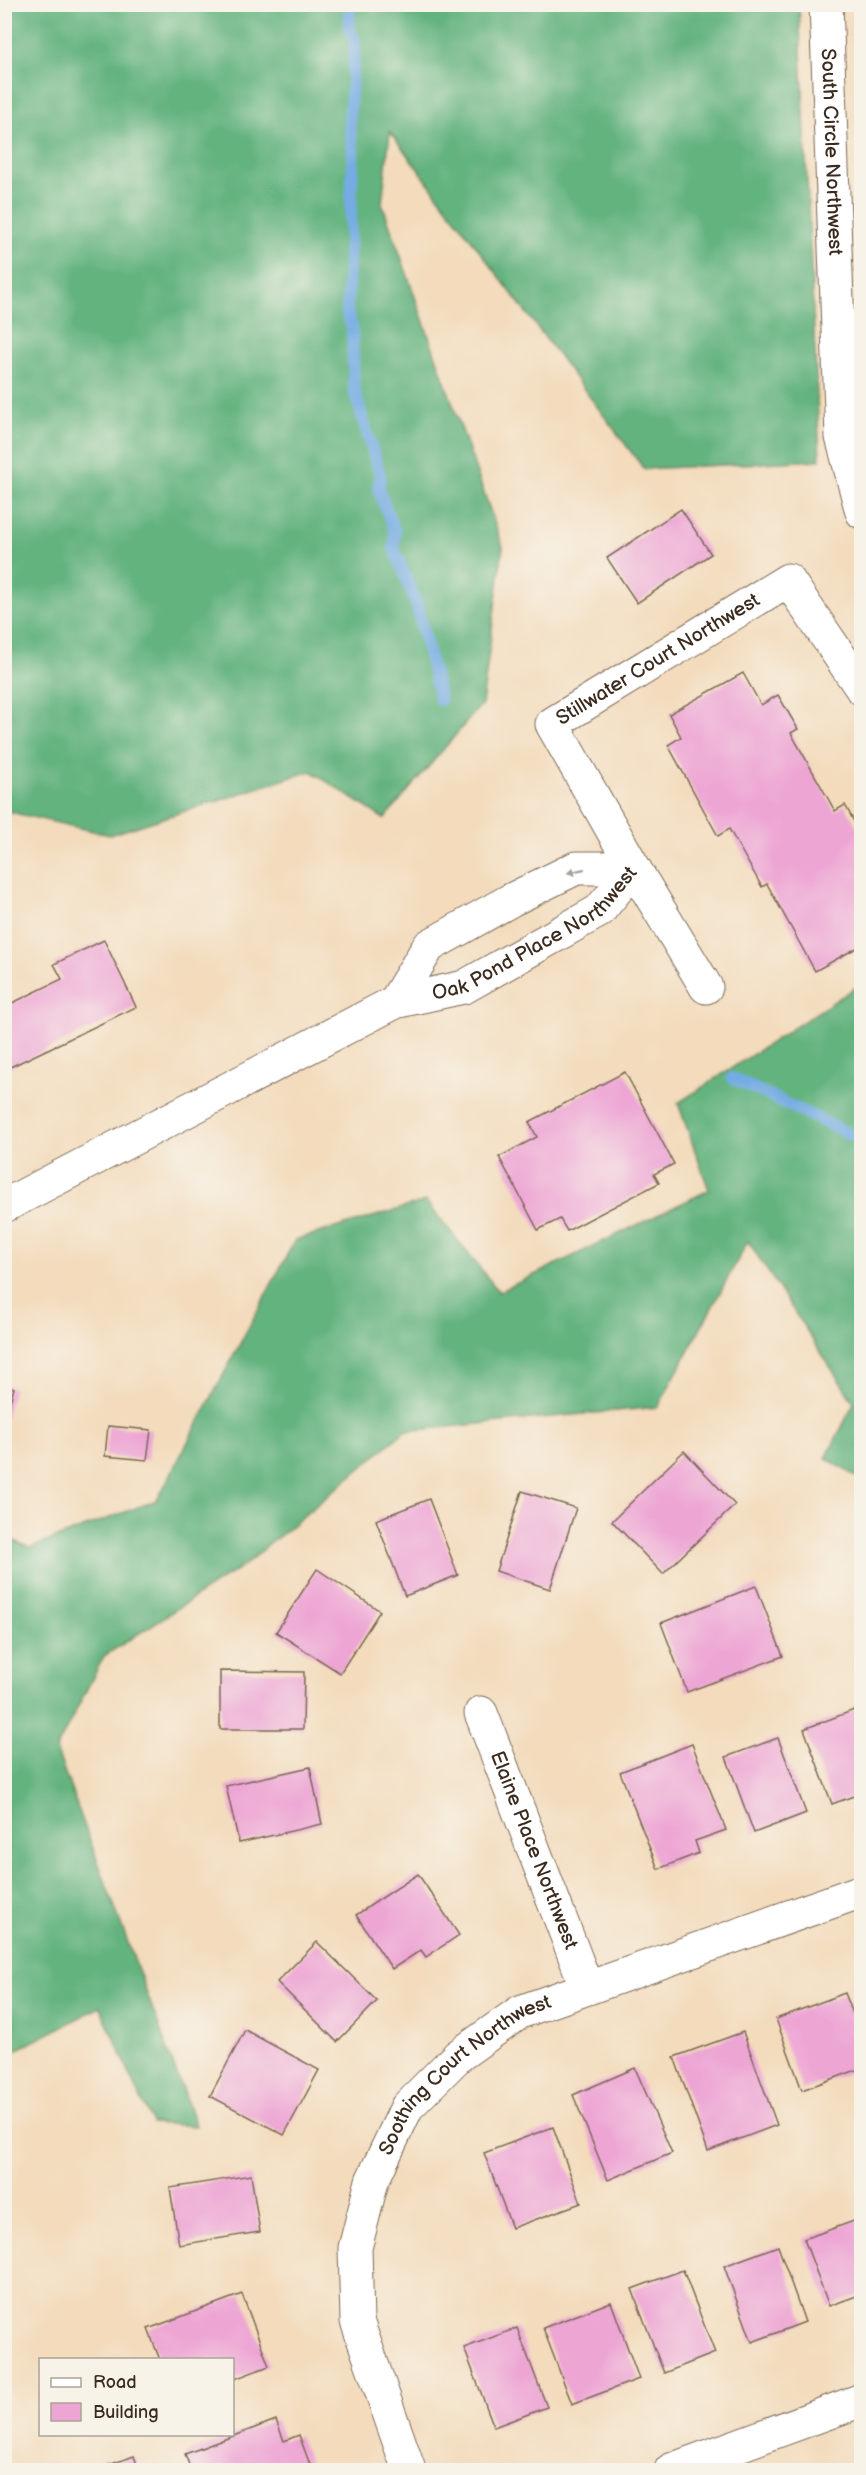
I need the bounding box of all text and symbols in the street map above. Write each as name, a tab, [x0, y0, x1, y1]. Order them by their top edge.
street label: South Circle Northwest	[816, 48, 847, 256]
street label: Stillwater Court Northwest	[552, 588, 764, 731]
street label: Oak Pond Place Northwest	[430, 862, 642, 1006]
one-way arrow	[567, 866, 585, 876]
street label: Elaine Place Northwest	[485, 1748, 583, 1953]
street label: Soothing Court Northwest	[374, 1990, 554, 2159]
legend	[39, 2358, 234, 2436]
text: Road	[93, 2372, 137, 2393]
text: Building	[93, 2402, 159, 2423]

